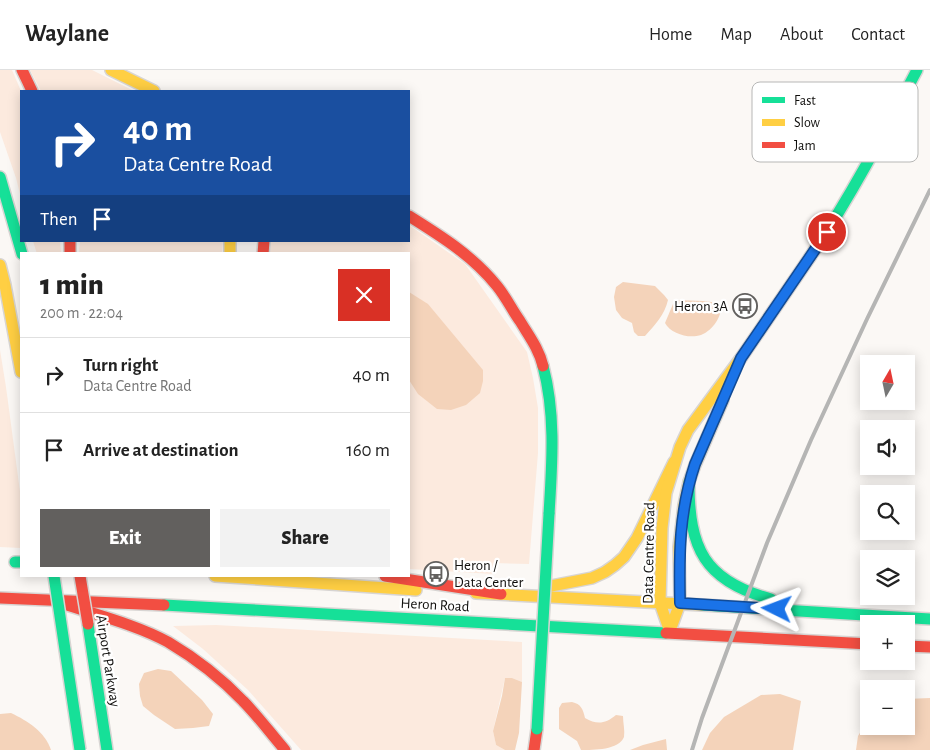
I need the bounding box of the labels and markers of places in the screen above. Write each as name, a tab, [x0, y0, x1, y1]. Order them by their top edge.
pin	[806, 211, 848, 253]
bus stop icon: Heron 3A	[732, 293, 758, 319]
place label: Heron 3A	[674, 299, 728, 314]
place label: Heron / Data Center	[454, 558, 523, 590]
bus stop icon: Heron / Data Center	[423, 561, 449, 587]

